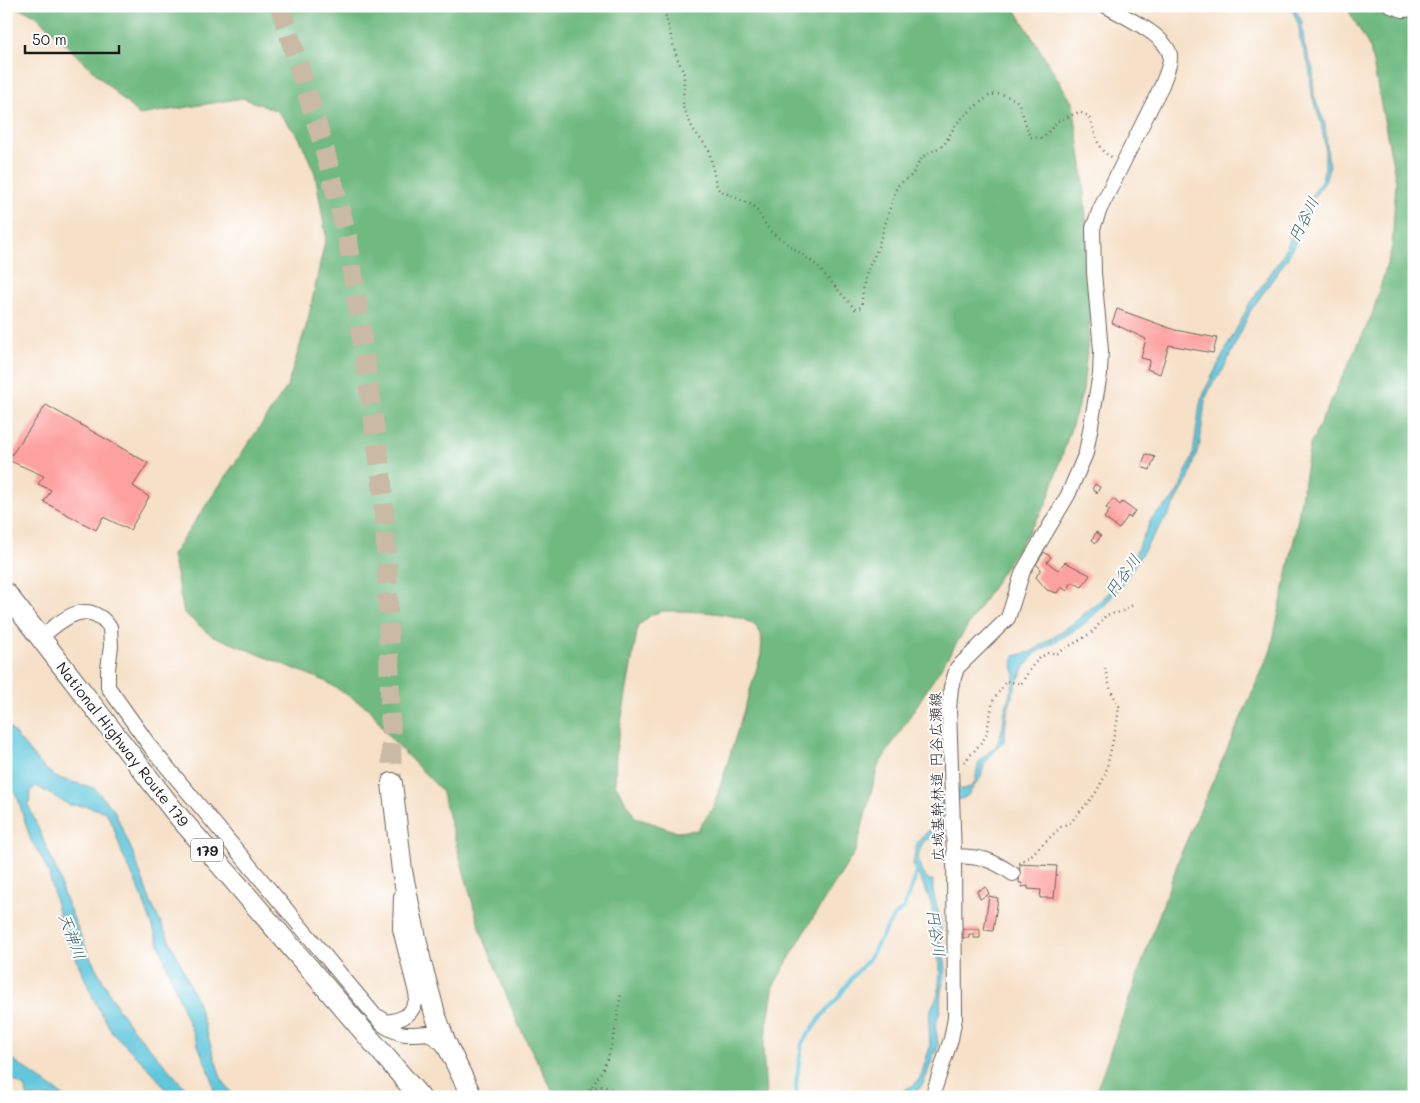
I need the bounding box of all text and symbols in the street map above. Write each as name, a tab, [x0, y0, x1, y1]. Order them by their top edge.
scale bar	[25, 22, 119, 54]
text: 50 m	[32, 29, 67, 49]
water label: 円谷川	[1283, 193, 1323, 245]
water label: 円谷川	[1100, 549, 1144, 601]
street label: National Highway Route 179	[52, 657, 194, 831]
street label: 広域基幹林道 円谷広瀬線	[925, 692, 947, 862]
road number: 179	[191, 838, 223, 862]
water label: 円谷川	[923, 908, 951, 958]
water label: 天神川	[55, 910, 91, 962]

